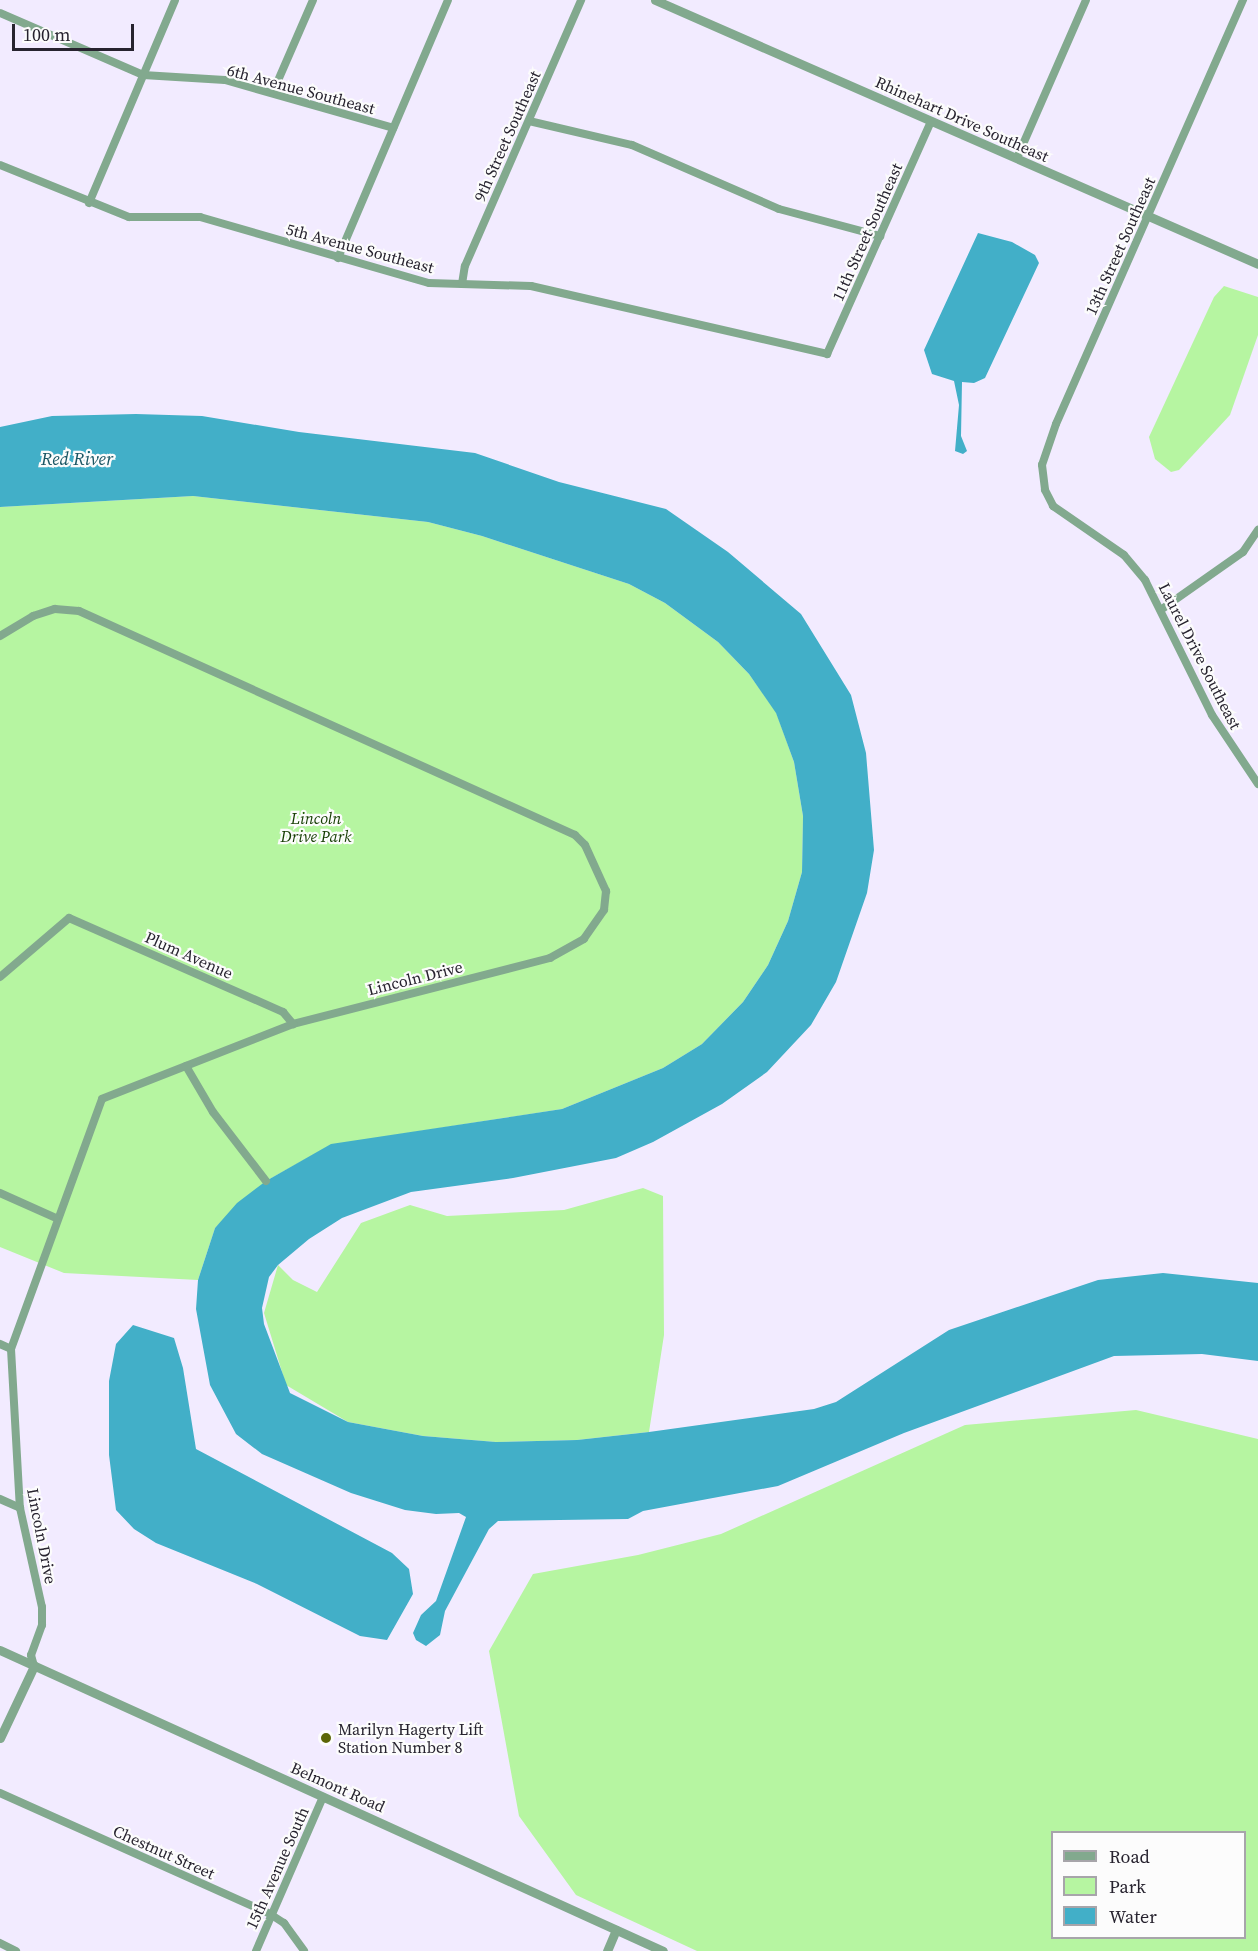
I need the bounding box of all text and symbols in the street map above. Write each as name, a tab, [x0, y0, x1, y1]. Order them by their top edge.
scale bar	[15, 12, 136, 50]
text: 100 m	[23, 22, 70, 47]
street label: 6th Avenue Southeast	[225, 60, 377, 118]
street label: 9th Street Southeast	[470, 68, 544, 204]
street label: Rhinehart Drive Southeast	[872, 72, 1052, 166]
street label: 11th Street Southeast	[828, 160, 906, 304]
street label: 13th Street Southeast	[1081, 174, 1159, 318]
street label: 5th Avenue Southeast	[284, 219, 436, 277]
water label: Red River	[41, 448, 113, 470]
street label: Laurel Drive Southeast	[1155, 580, 1245, 732]
park label: Lincoln Drive Park	[281, 808, 351, 846]
street label: Plum Avenue	[142, 927, 236, 983]
street label: Lincoln Drive	[366, 957, 464, 999]
street label: Lincoln Drive	[23, 1486, 61, 1586]
place label: Marilyn Hagerty Lift Station Number 8	[338, 1719, 483, 1757]
marker: Marilyn Hagerty Lift Station Number 8	[319, 1731, 333, 1745]
street label: Belmont Road	[288, 1758, 388, 1816]
street label: 15th Avenue South	[241, 1804, 313, 1932]
street label: Chestnut Street	[110, 1821, 218, 1883]
legend	[1051, 1831, 1246, 1939]
text: Road	[1109, 1844, 1150, 1869]
text: Park	[1109, 1874, 1146, 1899]
text: Water	[1109, 1904, 1157, 1929]

